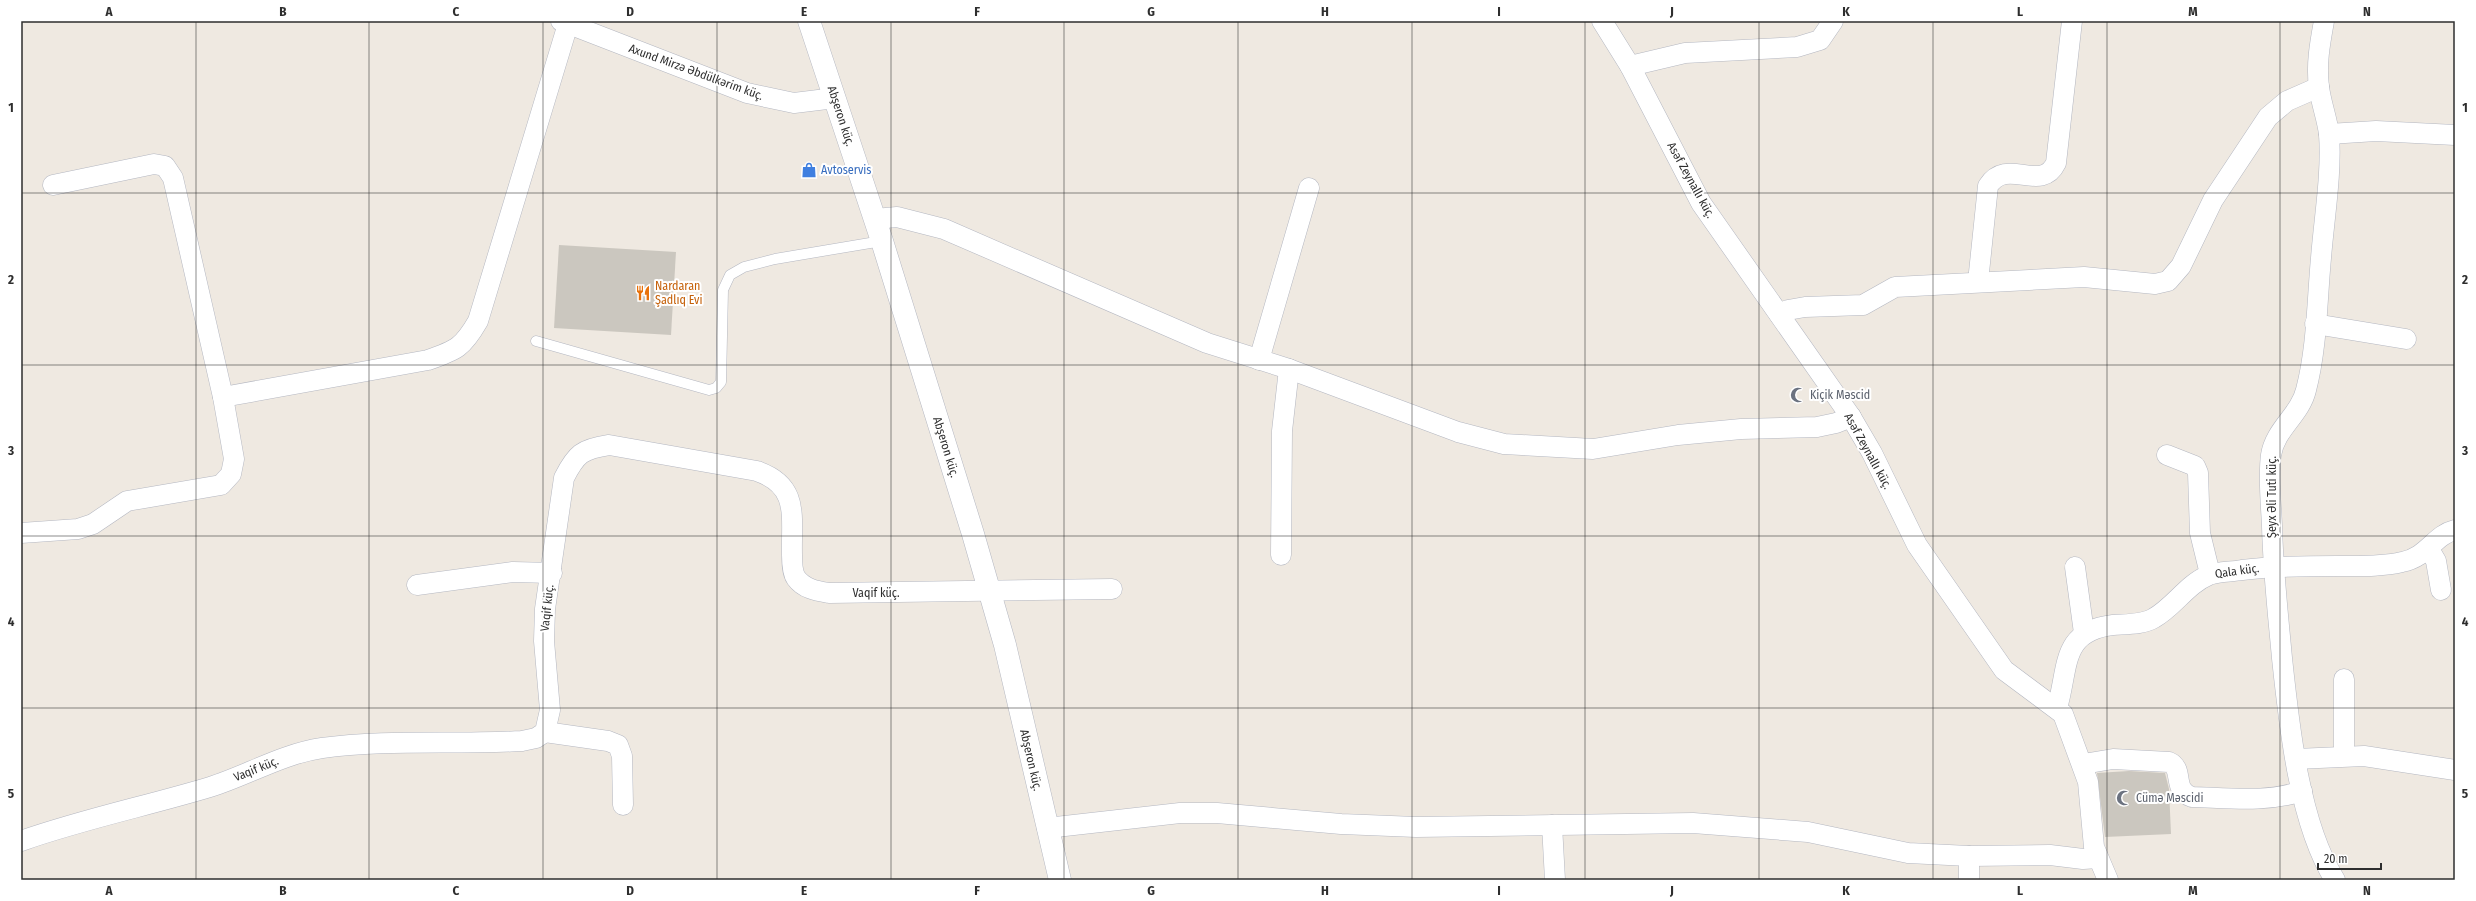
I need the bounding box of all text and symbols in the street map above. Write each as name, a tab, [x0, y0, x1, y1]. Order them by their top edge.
text: A	[104, 4, 113, 19]
text: B	[279, 4, 287, 19]
text: C	[453, 4, 460, 19]
text: D	[626, 4, 634, 19]
text: E	[801, 4, 807, 19]
text: F	[974, 4, 980, 19]
text: G	[1147, 4, 1155, 19]
text: H	[1321, 4, 1329, 19]
text: I	[1497, 4, 1501, 19]
text: J	[1669, 4, 1674, 19]
text: K	[1842, 4, 1850, 19]
text: L	[2017, 4, 2023, 19]
text: M	[2188, 4, 2198, 19]
text: N	[2363, 4, 2371, 19]
street label: Axund Mirzə Əbdülkərim küç.	[627, 41, 766, 103]
street label: Abşeron küç.	[825, 84, 857, 148]
text: 1	[8, 100, 14, 115]
text: 1	[2462, 100, 2468, 115]
street label: Asəf Zeynallı küç.	[1664, 140, 1718, 221]
shop icon: Avtoservis	[800, 161, 818, 179]
place label: Avtoservis	[821, 163, 871, 177]
text: 2	[7, 272, 14, 287]
text: 2	[2461, 272, 2468, 287]
place label: Nardaran Şadlıq Evi	[655, 279, 702, 307]
restaurant icon: Nardaran Şadlıq Evi	[634, 284, 652, 302]
mosque icon: Kiçik Məscid	[1789, 386, 1807, 404]
place label: Kiçik Məscid	[1810, 388, 1870, 402]
street label: Asəf Zeynallı küç.	[1841, 411, 1895, 492]
street label: Abşeron küç.	[930, 415, 962, 479]
text: 3	[7, 443, 14, 458]
text: 3	[2461, 443, 2468, 458]
street label: Şeyx Əli Tuti küç.	[2265, 456, 2279, 538]
street label: Qala küç.	[2214, 561, 2260, 581]
street label: Vaqif küç.	[538, 583, 556, 632]
street label: Vaqif küç.	[852, 586, 900, 600]
text: 4	[8, 614, 15, 629]
text: 4	[2462, 614, 2469, 629]
street label: Abşeron küç.	[1017, 728, 1045, 793]
street label: Vaqif küç.	[232, 754, 281, 784]
text: 5	[8, 786, 14, 801]
text: 5	[2462, 786, 2468, 801]
mosque icon: Cümə Məscidi	[2115, 789, 2133, 807]
place label: Cümə Məscidi	[2136, 791, 2204, 805]
scale bar	[2318, 845, 2381, 871]
text: 20 m	[2324, 852, 2348, 866]
text: A	[104, 883, 113, 898]
text: B	[279, 883, 287, 898]
text: C	[453, 883, 460, 898]
text: D	[626, 883, 634, 898]
text: E	[801, 883, 807, 898]
text: F	[974, 883, 980, 898]
text: G	[1147, 883, 1155, 898]
text: H	[1321, 883, 1329, 898]
text: I	[1497, 883, 1501, 898]
text: J	[1669, 883, 1674, 898]
text: K	[1842, 883, 1850, 898]
text: L	[2017, 883, 2023, 898]
text: M	[2188, 883, 2198, 898]
text: N	[2363, 883, 2371, 898]

